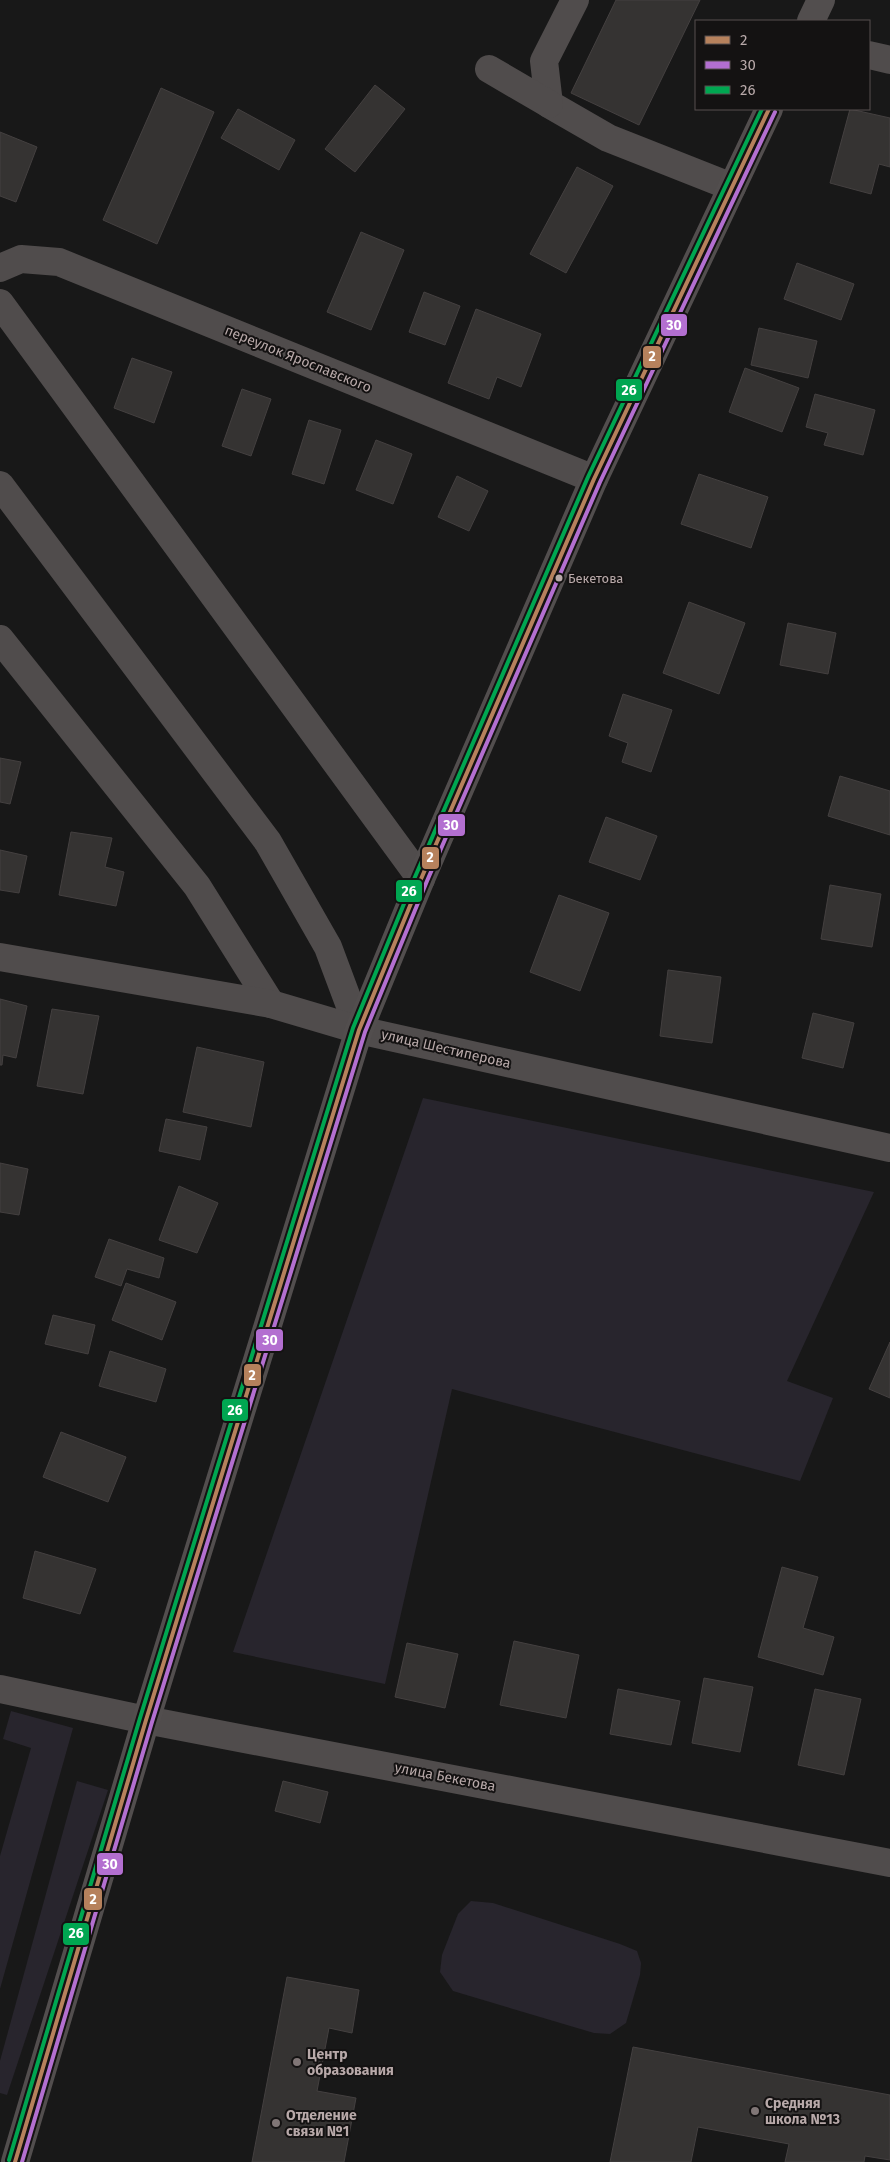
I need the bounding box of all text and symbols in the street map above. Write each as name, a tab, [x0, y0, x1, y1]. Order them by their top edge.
legend	[695, 20, 870, 110]
text: 2	[740, 31, 747, 49]
text: 30	[740, 56, 756, 74]
text: 26	[740, 81, 755, 99]
line badge: 30	[660, 313, 688, 337]
text: 30	[665, 317, 682, 334]
street label: переулок Ярославского	[222, 322, 374, 396]
line badge: 2	[642, 345, 662, 369]
text: 2	[648, 348, 656, 365]
line badge: 26	[615, 378, 643, 402]
text: 26	[621, 382, 637, 399]
place label: Бекетова	[568, 571, 623, 586]
marker: Бекетова	[554, 573, 564, 583]
line badge: 30	[437, 813, 466, 837]
text: 30	[442, 817, 459, 834]
line badge: 2	[421, 846, 440, 870]
text: 2	[426, 849, 434, 866]
line badge: 26	[395, 879, 423, 903]
text: 26	[401, 883, 417, 900]
street label: улица Шестиперова	[380, 1026, 512, 1072]
line badge: 30	[255, 1328, 284, 1352]
text: 30	[261, 1332, 278, 1349]
line badge: 2	[243, 1363, 262, 1387]
text: 2	[248, 1367, 256, 1384]
line badge: 26	[221, 1398, 249, 1422]
text: 26	[227, 1402, 243, 1419]
street label: улица Бекетова	[393, 1759, 497, 1795]
line badge: 30	[96, 1852, 124, 1876]
text: 30	[101, 1856, 118, 1873]
line badge: 2	[83, 1887, 103, 1911]
text: 2	[89, 1891, 97, 1908]
line badge: 26	[62, 1922, 90, 1946]
text: 26	[68, 1925, 84, 1942]
place label: Центр образования	[307, 2046, 394, 2079]
marker: Центр образования	[291, 2056, 303, 2068]
place label: Средняя школа №13	[765, 2095, 840, 2128]
marker: Средняя школа №13	[749, 2105, 761, 2117]
place label: Отделение связи №1	[286, 2107, 357, 2140]
marker: Отделение связи №1	[270, 2117, 282, 2129]

